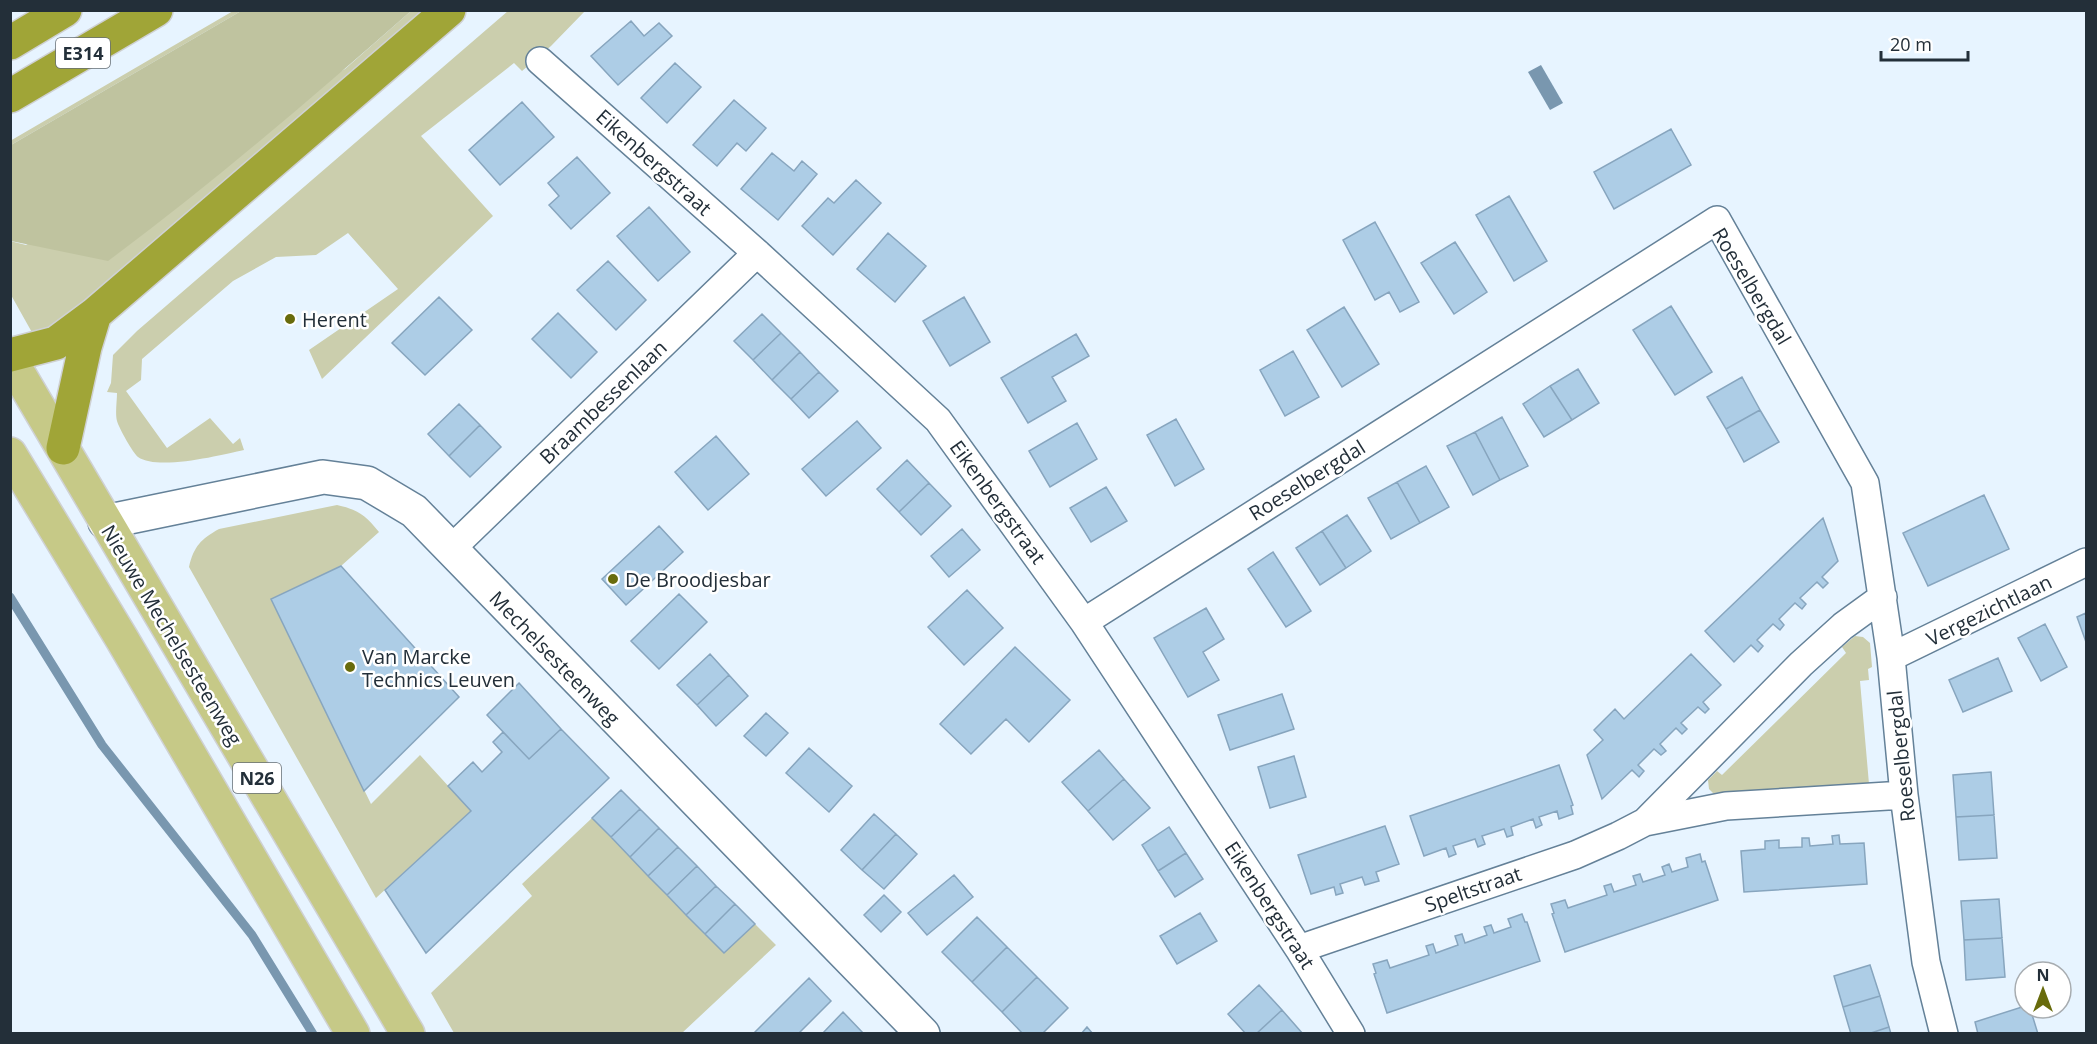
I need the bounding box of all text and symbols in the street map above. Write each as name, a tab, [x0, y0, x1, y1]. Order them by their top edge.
scale bar	[1881, 24, 1968, 62]
text: 20 m	[1890, 32, 1932, 56]
road number: E314	[56, 38, 110, 68]
street label: Eikenbergstraat	[590, 103, 718, 221]
street label: Roeselbergdal	[1706, 222, 1798, 350]
place label: Herent	[302, 306, 367, 333]
marker: Herent	[283, 312, 297, 326]
street label: Braambessenlaan	[533, 334, 673, 470]
street label: Roeselbergdal	[1244, 433, 1370, 527]
street label: Eikenbergstraat	[944, 435, 1052, 569]
street label: Nieuwe Mechelsesteenweg	[95, 520, 249, 750]
place label: De Broodjesbar	[625, 566, 771, 593]
street label: Vergezichtlaan	[1922, 568, 2056, 652]
marker: De Broodjesbar	[606, 572, 620, 586]
street label: Mechelsesteenweg	[484, 585, 626, 731]
place label: Van Marcke Technics Leuven	[362, 643, 515, 693]
marker: Van Marcke Technics Leuven	[343, 660, 357, 674]
street label: Roeselbergdal	[1881, 689, 1921, 823]
road number: N26	[233, 763, 281, 793]
street label: Eikenbergstraat	[1219, 836, 1321, 974]
street label: Speltstraat	[1421, 860, 1525, 918]
north arrow	[2013, 960, 2073, 1020]
text: N	[2036, 964, 2050, 986]

